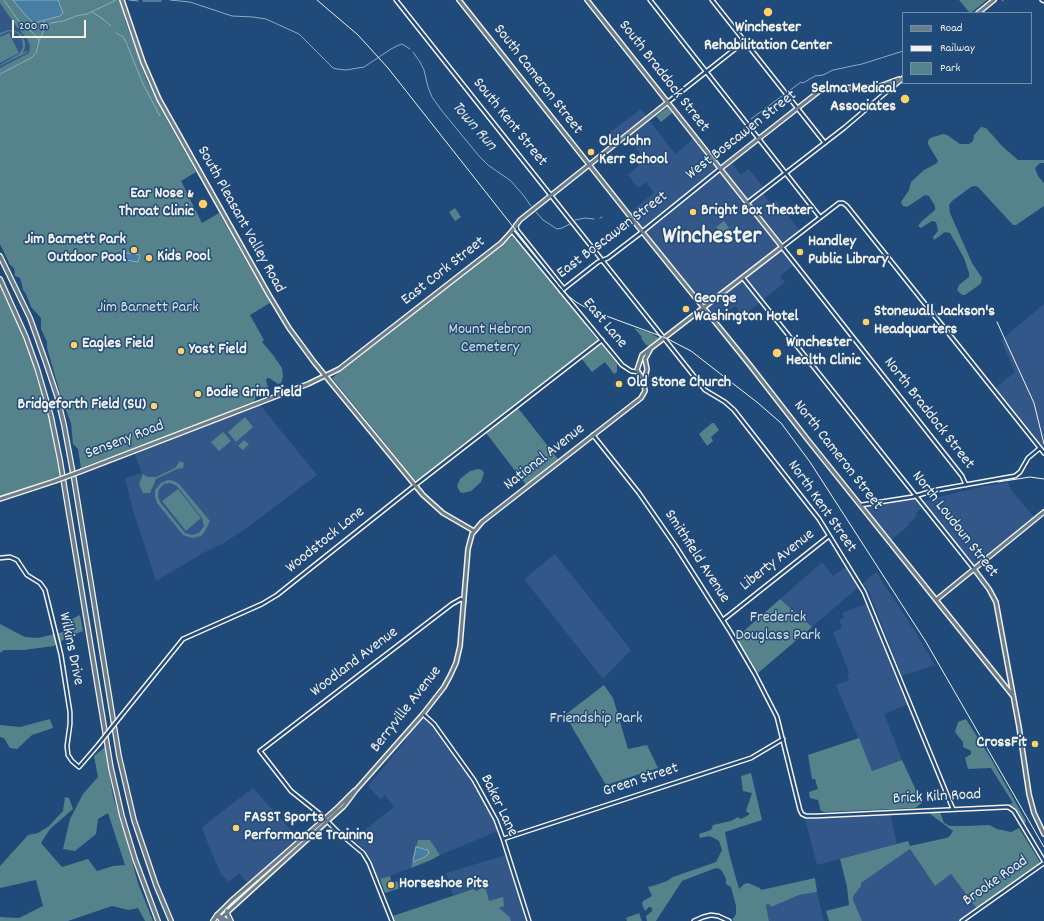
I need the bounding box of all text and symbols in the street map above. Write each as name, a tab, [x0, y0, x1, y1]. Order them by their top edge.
marker: Winchester Rehabilitation Center	[762, 6, 774, 18]
scale bar	[14, 12, 88, 38]
legend	[902, 12, 1032, 84]
street label: South Braddock Street	[613, 17, 713, 137]
text: 200 m	[19, 18, 48, 35]
place label: Winchester Rehabilitation Center	[704, 19, 832, 57]
text: Road	[940, 20, 962, 37]
street label: South Cameron Street	[488, 21, 586, 139]
text: Railway	[940, 40, 975, 57]
text: Park	[940, 60, 960, 77]
street label: South Kent Street	[467, 75, 551, 171]
place label: Selma Medical Associates	[811, 80, 896, 118]
street label: West Boscawen Street	[683, 87, 801, 185]
marker: Selma Medical Associates	[899, 93, 911, 105]
water label: Town Run	[446, 98, 500, 156]
place label: Old John Kerr School	[599, 133, 668, 171]
street label: South Pleasant Valley Road	[192, 143, 288, 297]
marker: Old John Kerr School	[586, 147, 596, 157]
place label: Ear Nose & Throat Clinic	[119, 185, 194, 223]
street label: East Boscawen Street	[554, 188, 672, 284]
marker: Ear Nose & Throat Clinic	[197, 198, 209, 210]
place label: Bright Box Theater	[701, 202, 813, 222]
marker: Bright Box Theater	[688, 207, 698, 217]
district label: Winchester	[663, 225, 761, 253]
place label: Jim Barnett Park Outdoor Pool	[24, 231, 126, 269]
street label: East Cork Street	[398, 233, 490, 311]
place label: Handley Public Library	[808, 233, 888, 271]
marker: Jim Barnett Park Outdoor Pool	[129, 245, 139, 255]
marker: Handley Public Library	[795, 247, 805, 257]
place label: Kids Pool	[157, 248, 211, 268]
marker: Kids Pool	[144, 253, 154, 263]
place label: George Washington Hotel	[694, 290, 798, 328]
street label: East Lane	[578, 295, 630, 353]
park label: Jim Barnett Park	[97, 299, 199, 319]
place label: Stonewall Jackson's Headquarters	[874, 303, 995, 341]
marker: George Washington Hotel	[681, 304, 691, 314]
marker: Stonewall Jackson's Headquarters	[861, 317, 871, 327]
park label: Mount Hebron Cemetery	[449, 321, 531, 359]
place label: Winchester Health Clinic	[786, 334, 861, 372]
place label: Eagles Field	[82, 335, 153, 355]
marker: Eagles Field	[69, 340, 79, 350]
place label: Yost Field	[189, 341, 247, 361]
marker: Yost Field	[176, 346, 186, 356]
marker: Winchester Health Clinic	[771, 347, 783, 359]
street label: North Braddock Street	[878, 354, 978, 474]
place label: Old Stone Church	[627, 374, 731, 394]
marker: Old Stone Church	[614, 379, 624, 389]
place label: Bodie Grim Field	[206, 384, 302, 404]
marker: Bodie Grim Field	[193, 389, 203, 399]
place label: Bridgeforth Field (SU)	[18, 396, 146, 416]
street label: North Cameron Street	[788, 397, 886, 515]
marker: Bridgeforth Field (SU)	[149, 401, 159, 411]
street label: Senseny Road	[83, 417, 167, 465]
street label: National Avenue	[501, 420, 589, 496]
street label: North Kent Street	[782, 457, 860, 557]
street label: North Loudoun Street	[906, 468, 1002, 582]
street label: Woodstock Lane	[283, 503, 369, 579]
street label: Smithfield Avenue	[659, 507, 733, 607]
street label: Liberty Avenue	[737, 526, 819, 596]
park label: Frederick Douglass Park	[736, 609, 820, 647]
street label: Wilkins Drive	[53, 611, 87, 687]
street label: Woodland Avenue	[307, 624, 403, 702]
street label: Berryville Avenue	[367, 663, 447, 757]
park label: Friendship Park	[549, 710, 643, 730]
place label: CrossFit	[977, 734, 1027, 754]
marker: CrossFit	[1030, 739, 1040, 749]
street label: Green Street	[601, 760, 681, 802]
street label: Baker Lane	[475, 772, 521, 840]
street label: Brick Kiln Road	[892, 786, 982, 810]
place label: FASST Sports Performance Training	[244, 809, 373, 847]
marker: FASST Sports Performance Training	[231, 823, 241, 833]
street label: Brooke Road	[960, 853, 1032, 911]
place label: Horseshoe Pits	[399, 875, 489, 895]
marker: Horseshoe Pits	[386, 880, 396, 890]

